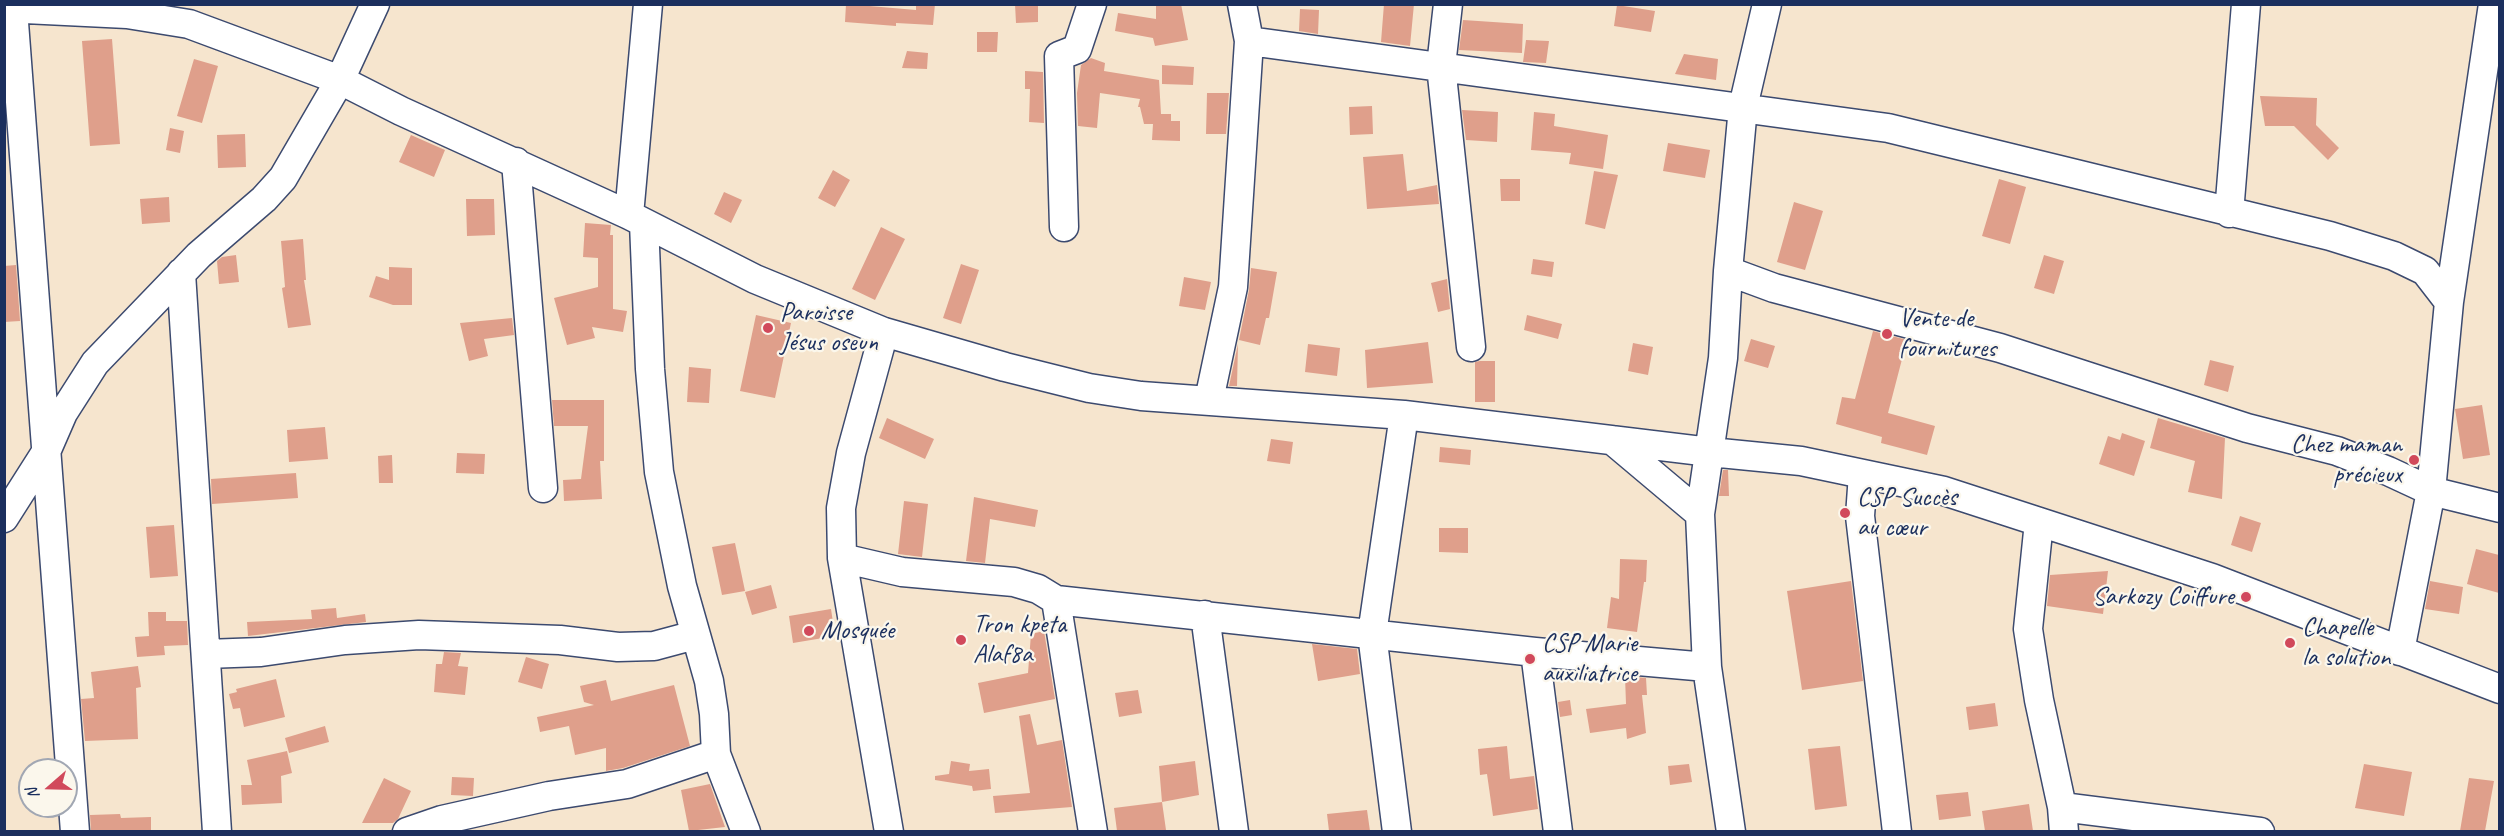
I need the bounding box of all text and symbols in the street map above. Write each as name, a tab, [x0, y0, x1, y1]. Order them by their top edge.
place label: Paroisse Jésus oseun	[780, 297, 878, 358]
place label: Vente de fournitures	[1899, 303, 1996, 364]
marker: Paroisse Jésus oseun	[761, 321, 775, 335]
marker: Vente de fournitures	[1880, 327, 1894, 341]
place label: Chez maman précieux	[2291, 429, 2402, 490]
marker: Chez maman précieux	[2407, 453, 2421, 467]
place label: CSP Succès au cœur	[1857, 482, 1957, 544]
marker: CSP Succès au cœur	[1838, 506, 1852, 520]
place label: Sarkozy Coiffure	[2092, 581, 2234, 613]
marker: Sarkozy Coiffure	[2239, 590, 2253, 604]
place label: Tron kpeta Alaf8a	[973, 609, 1066, 670]
place label: Chapelle la solution	[2302, 612, 2390, 674]
place label: Mosquée	[821, 615, 894, 647]
marker: Mosquée	[802, 624, 816, 638]
place label: CSP Marie auxiliatrice	[1542, 628, 1637, 690]
marker: Tron kpeta Alaf8a	[954, 633, 968, 647]
marker: Chapelle la solution	[2283, 636, 2297, 650]
marker: CSP Marie auxiliatrice	[1523, 652, 1537, 666]
north arrow	[18, 758, 78, 818]
text: N	[22, 785, 44, 802]

